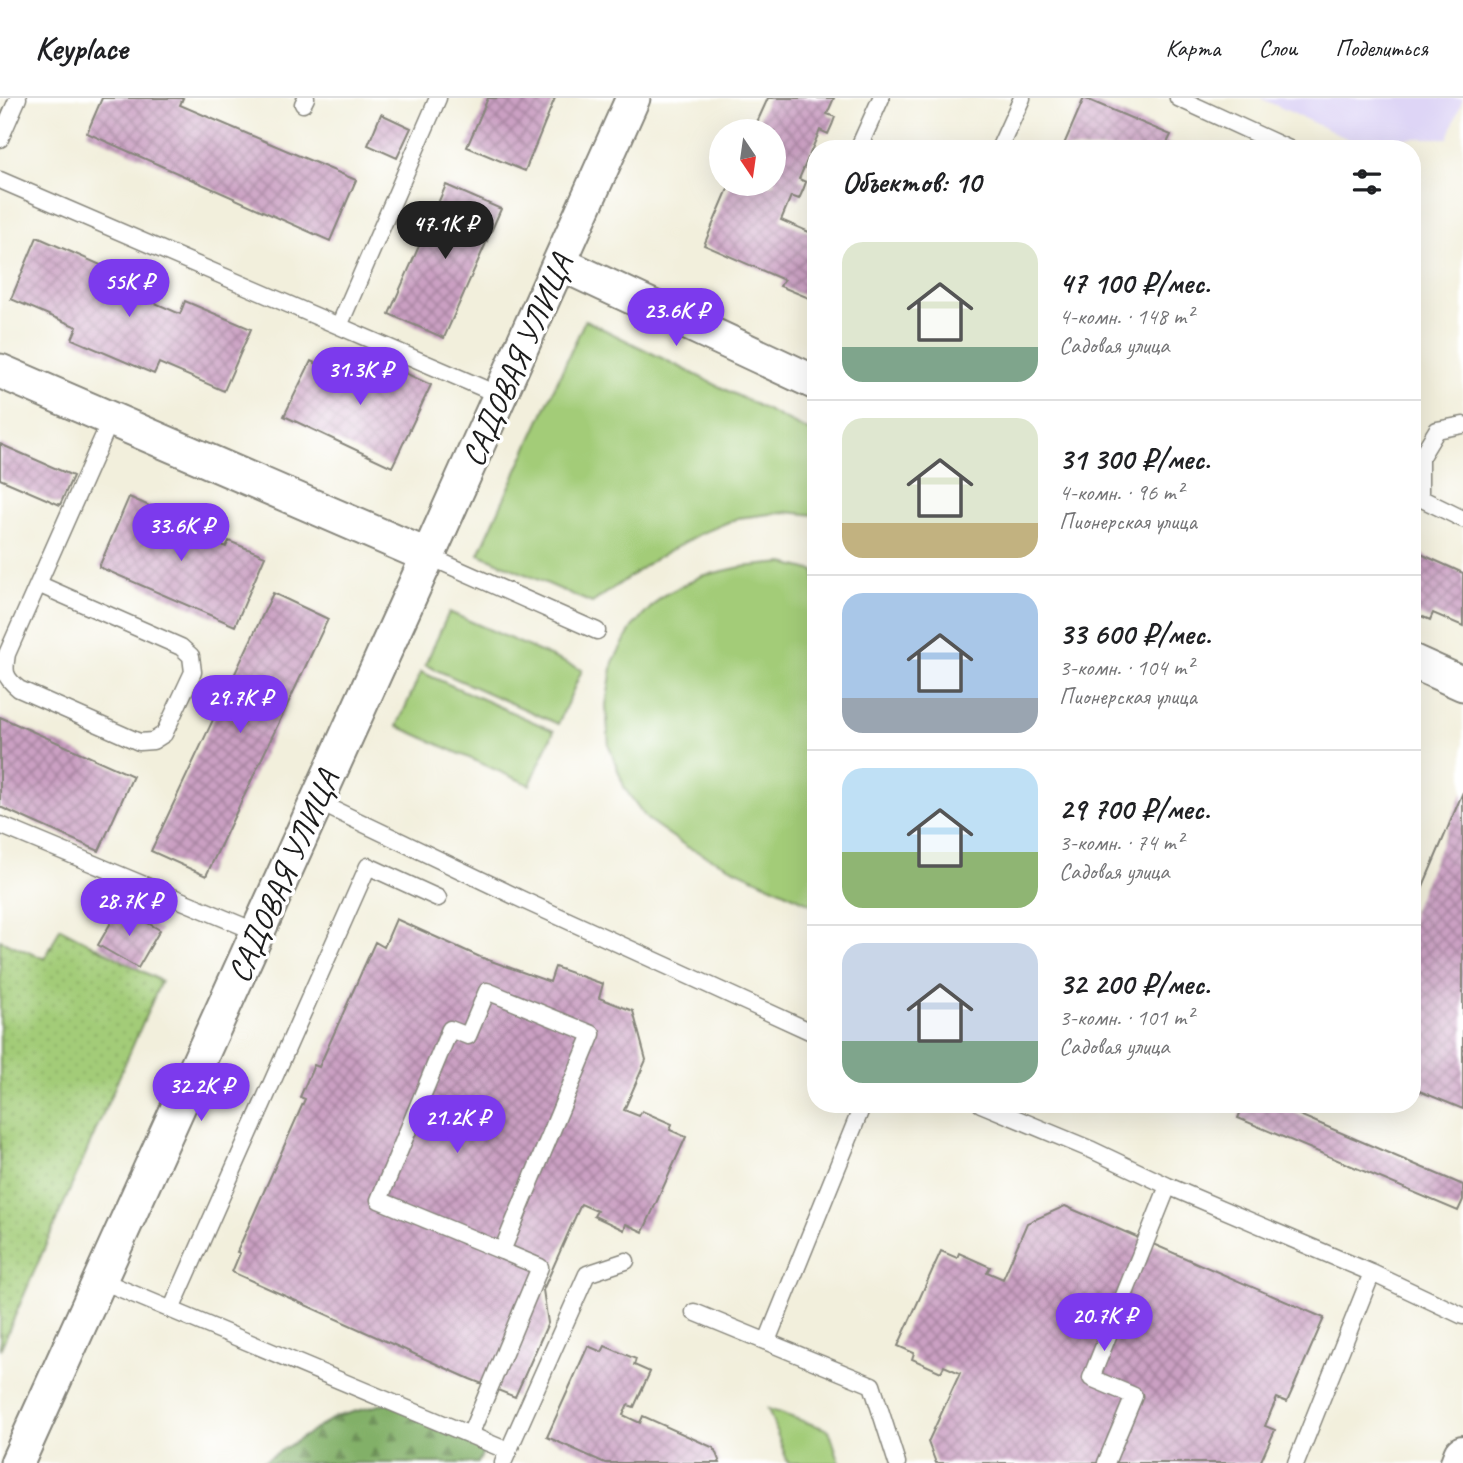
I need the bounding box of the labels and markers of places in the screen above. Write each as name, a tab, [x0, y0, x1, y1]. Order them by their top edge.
pin: 47.1K ₽	[380, 202, 510, 261]
pin: 55K ₽	[80, 260, 178, 319]
pin: 23.6K ₽	[611, 288, 741, 348]
pin: 31.3K ₽	[295, 348, 425, 407]
pin: 33.6K ₽	[116, 504, 246, 563]
pin: 29.7K ₽	[175, 676, 305, 735]
pin: 28.7K ₽	[64, 878, 194, 938]
pin: 32.2K ₽	[136, 1063, 266, 1123]
pin: 21.2K ₽	[392, 1096, 522, 1155]
pin: 20.7K ₽	[1039, 1294, 1169, 1353]

